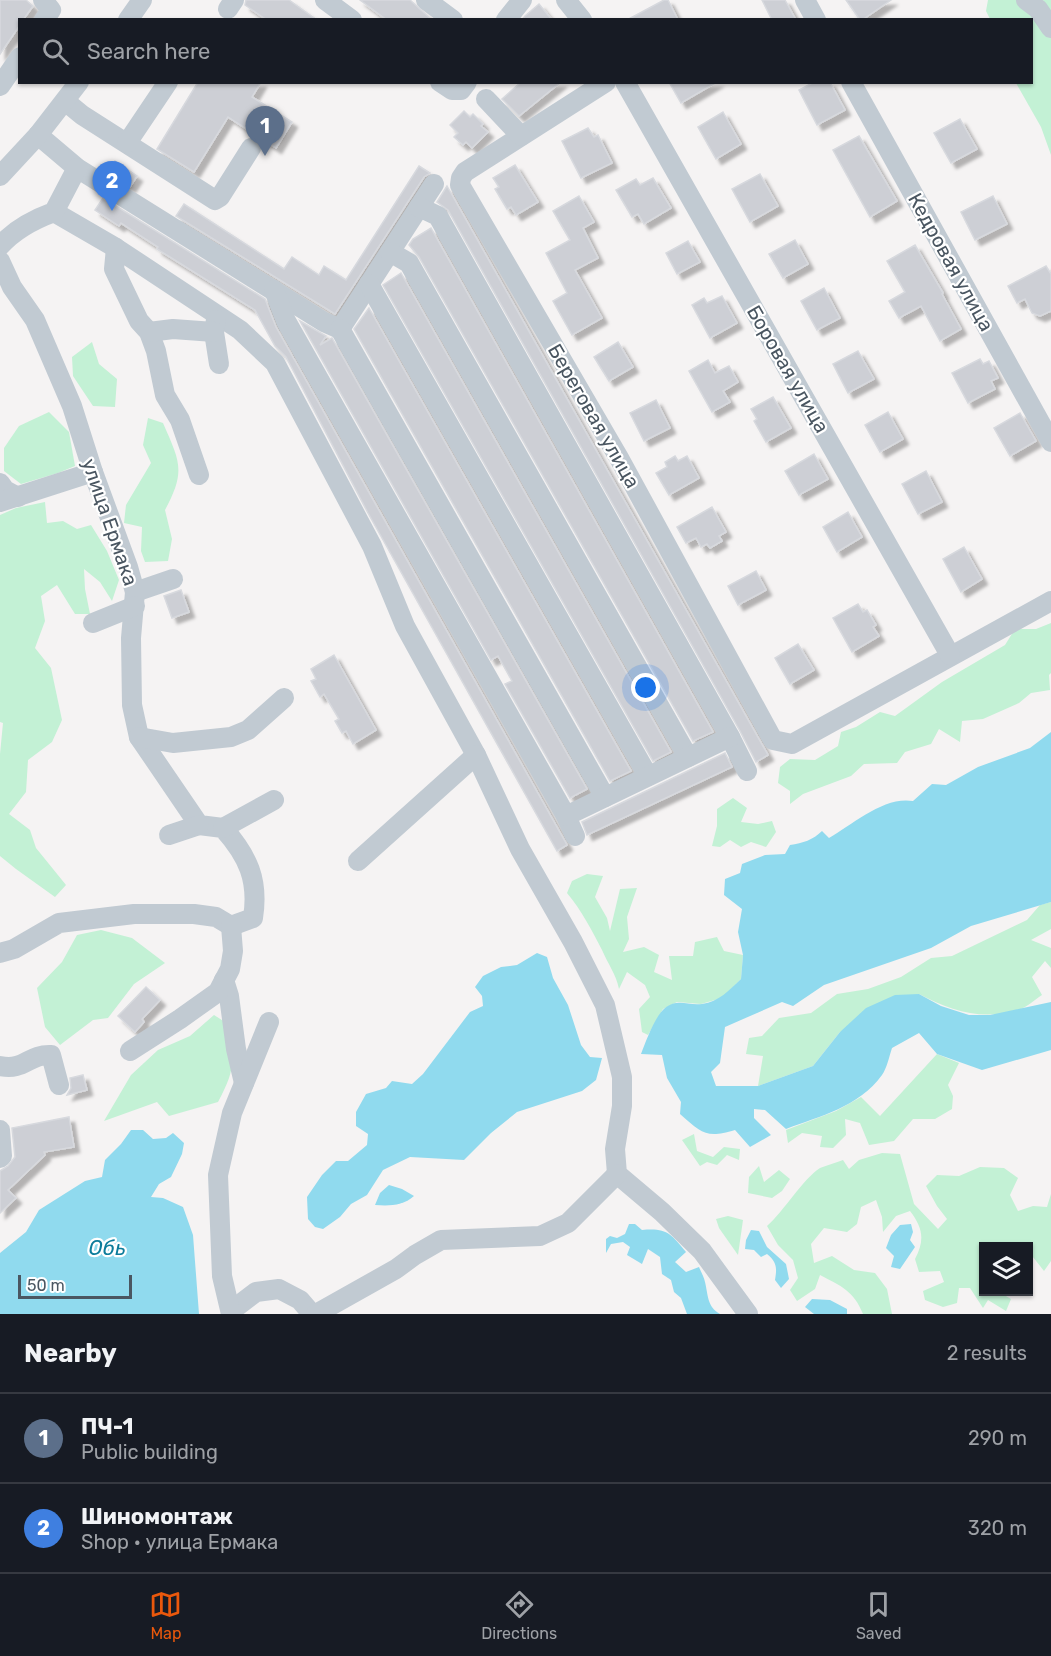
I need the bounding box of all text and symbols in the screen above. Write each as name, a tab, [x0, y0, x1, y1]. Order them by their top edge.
search box	[18, 18, 1033, 84]
icon: search	[39, 35, 72, 68]
text: Search here	[87, 38, 210, 65]
pin: 1	[246, 106, 284, 156]
pin: 2	[92, 162, 132, 211]
street label: Кедровая улица	[903, 189, 999, 335]
street label: Боровая улица	[742, 301, 834, 437]
street label: Береговая улица	[543, 340, 645, 492]
street label: улица Ермака	[77, 455, 143, 589]
your location	[631, 673, 660, 702]
water label: Обь	[89, 1235, 125, 1260]
map controls	[979, 1242, 1033, 1296]
button: layers	[979, 1242, 1033, 1296]
scale bar	[18, 1272, 132, 1300]
text: 50 m	[27, 1276, 65, 1295]
text: Nearby	[24, 1338, 117, 1369]
text: 2 results	[947, 1341, 1027, 1365]
text: ПЧ-1	[81, 1413, 134, 1440]
text: 1	[39, 1426, 48, 1450]
text: 290 m	[968, 1426, 1027, 1450]
text: Public building	[81, 1440, 218, 1464]
text: Шиномонтаж	[81, 1503, 233, 1530]
text: 2	[37, 1516, 50, 1540]
text: 320 m	[968, 1516, 1027, 1540]
text: Shop · улица Ермака	[81, 1530, 278, 1554]
tab: Map	[149, 1588, 182, 1643]
tab: Directions	[481, 1588, 557, 1643]
tab: Saved	[856, 1588, 902, 1643]

